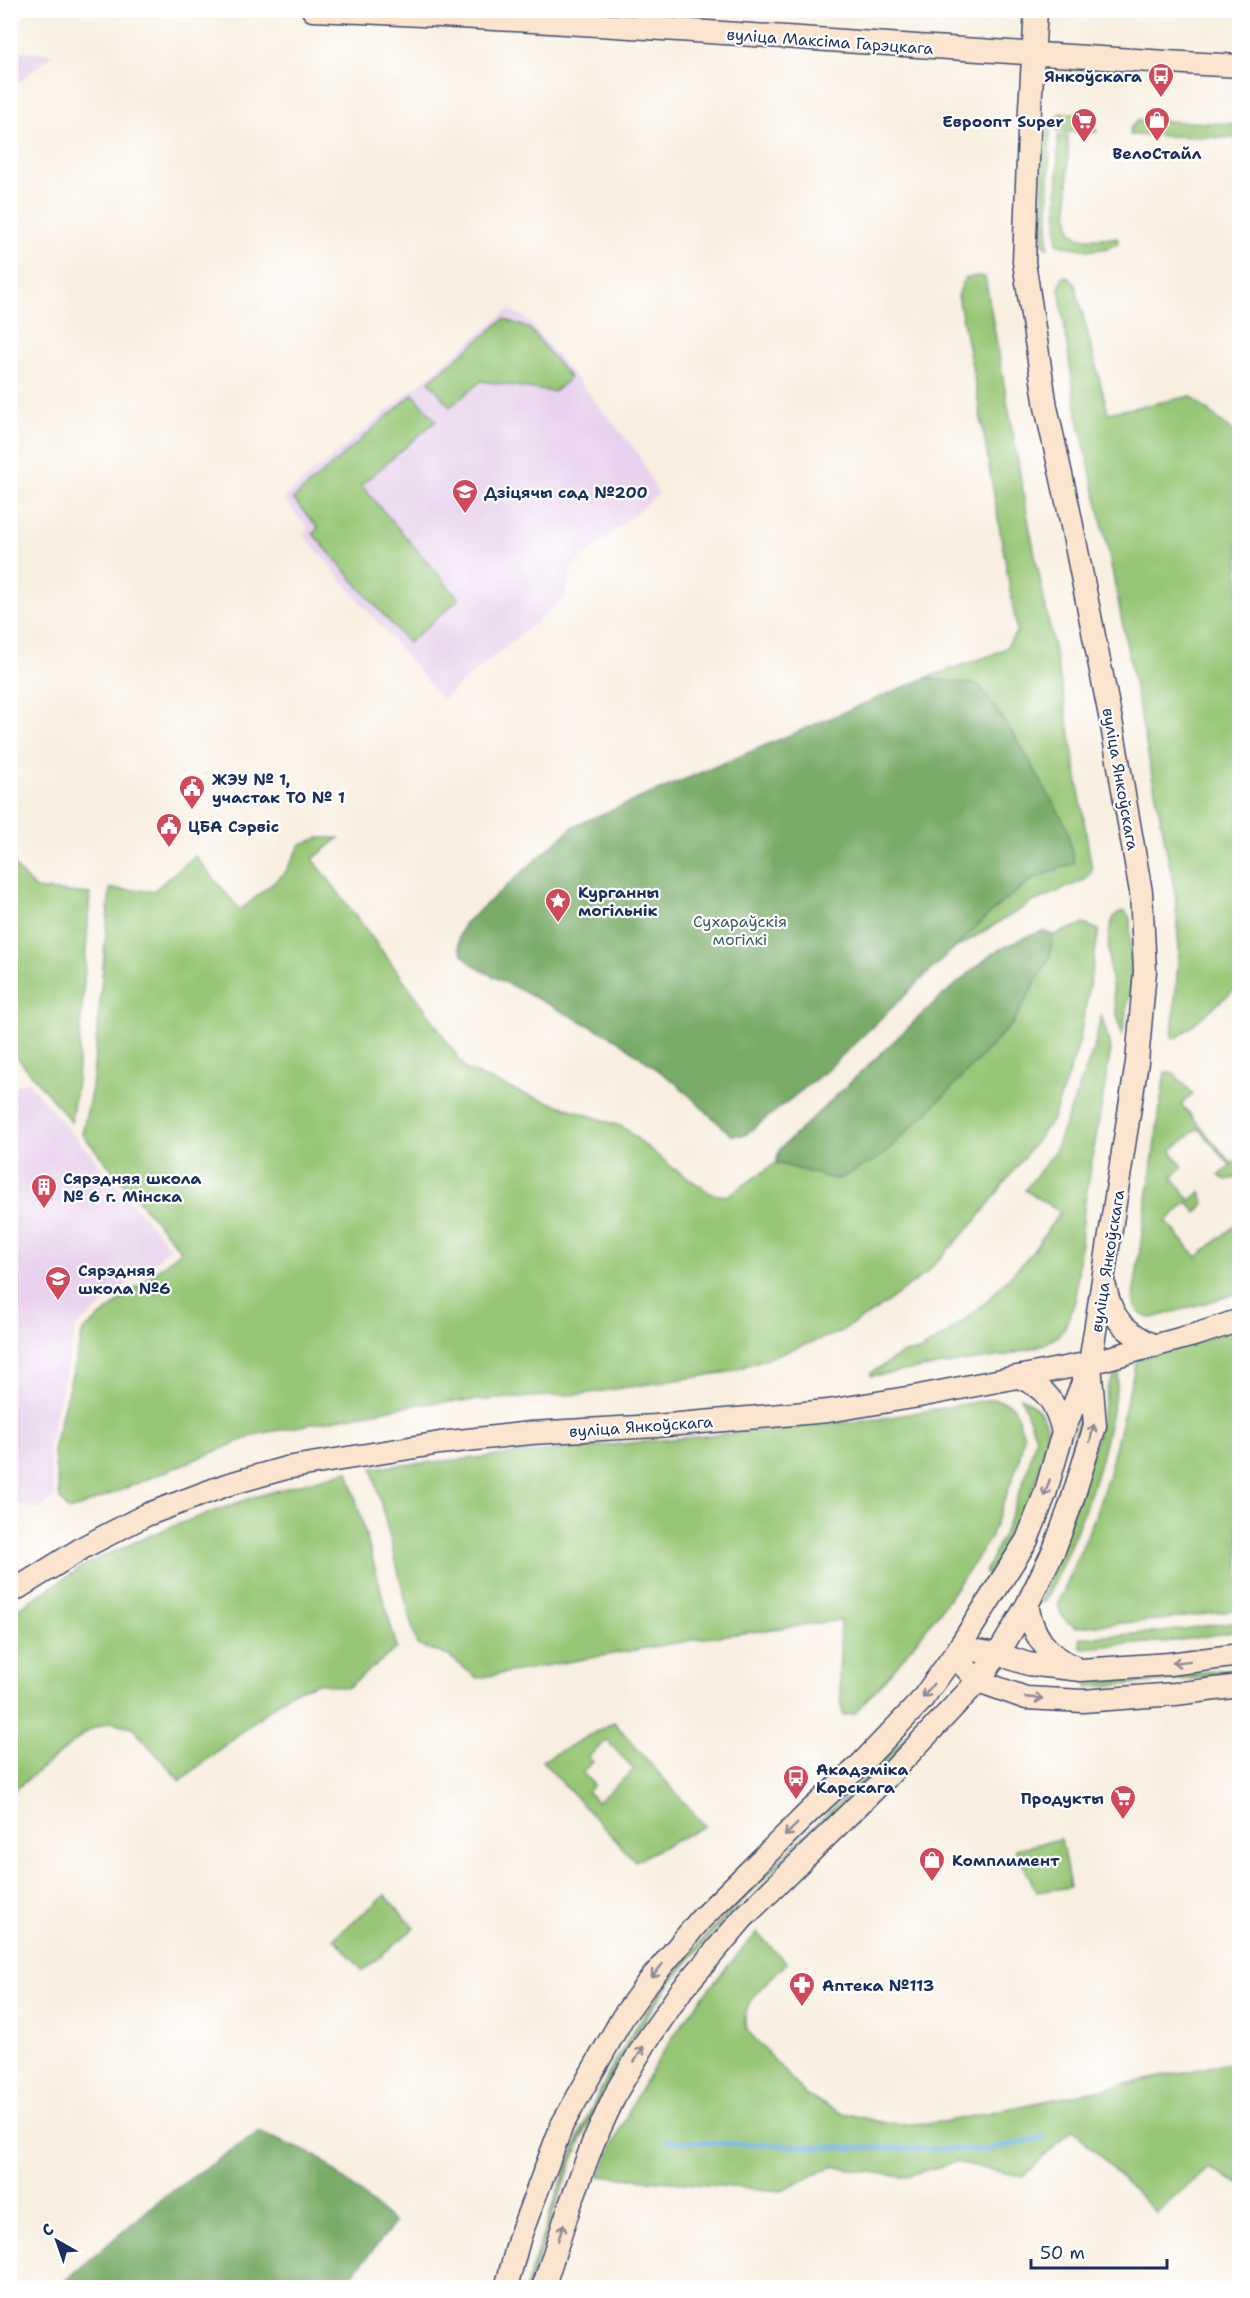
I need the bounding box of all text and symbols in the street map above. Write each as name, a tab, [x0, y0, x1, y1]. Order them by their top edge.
street label: вуліца Максіма Гарэцкага	[726, 24, 934, 59]
bus stop icon: Янкоўскага	[1146, 61, 1176, 99]
place label: Янкоўскага	[1045, 66, 1142, 87]
shop icon: ВелоСтайл	[1142, 105, 1172, 143]
supermarket icon: Евроопт Super	[1069, 106, 1099, 144]
place label: Евроопт Super	[942, 111, 1064, 132]
place label: ВелоСтайл	[1113, 143, 1202, 164]
school or university icon: Дзіцячы сад №200	[450, 477, 480, 515]
place label: Дзіцячы сад №200	[484, 482, 648, 503]
street label: вуліца Янкоўскага	[1098, 706, 1143, 852]
place label: ЖЭУ № 1, участак ТО № 1	[212, 769, 345, 808]
public building icon: ЖЭУ № 1, участак ТО № 1	[177, 773, 207, 811]
public building icon: ЦБА Сэрвіс	[154, 811, 184, 849]
place label: ЦБА Сэрвіс	[188, 816, 279, 837]
place label: Курганны могільнік	[578, 882, 660, 921]
place icon: Курганны могільнік	[543, 886, 573, 924]
park label: Сухараўскія могілкі	[693, 911, 787, 950]
place label: Сярэдняя школа № 6 г. Мінска	[63, 1168, 201, 1207]
building icon: Сярэдняя школа № 6 г. Мінска	[29, 1172, 59, 1210]
street label: вуліца Янкоўскага	[1086, 1188, 1129, 1334]
place label: Сярэдняя школа №6	[78, 1260, 170, 1299]
school or university icon: Сярэдняя школа №6	[43, 1264, 73, 1302]
street label: вуліца Янкоўскага	[568, 1411, 714, 1442]
one-way arrow	[1087, 1424, 1099, 1443]
one-way arrow	[1040, 1478, 1051, 1497]
one-way arrow	[1172, 1657, 1192, 1668]
one-way arrow	[921, 1683, 934, 1699]
one-way arrow	[1023, 1693, 1043, 1704]
place label: Акадэміка Карскага	[816, 1759, 909, 1798]
bus stop icon: Акадэміка Карскага	[781, 1763, 811, 1801]
supermarket icon: Продукты	[1108, 1783, 1138, 1821]
place label: Продукты	[1021, 1788, 1104, 1809]
one-way arrow	[784, 1823, 799, 1837]
shop icon: Комплимент	[917, 1845, 947, 1883]
place label: Комплимент	[952, 1850, 1060, 1871]
one-way arrow	[650, 1963, 664, 1978]
pharmacy icon: Аптека №113	[787, 1970, 817, 2008]
place label: Аптека №113	[822, 1975, 934, 1996]
one-way arrow	[633, 2046, 645, 2063]
north arrow	[27, 2211, 87, 2271]
text: С	[37, 2219, 58, 2241]
one-way arrow	[556, 2223, 567, 2242]
scale bar	[1031, 2232, 1168, 2270]
text: 50 m	[1040, 2241, 1085, 2265]

